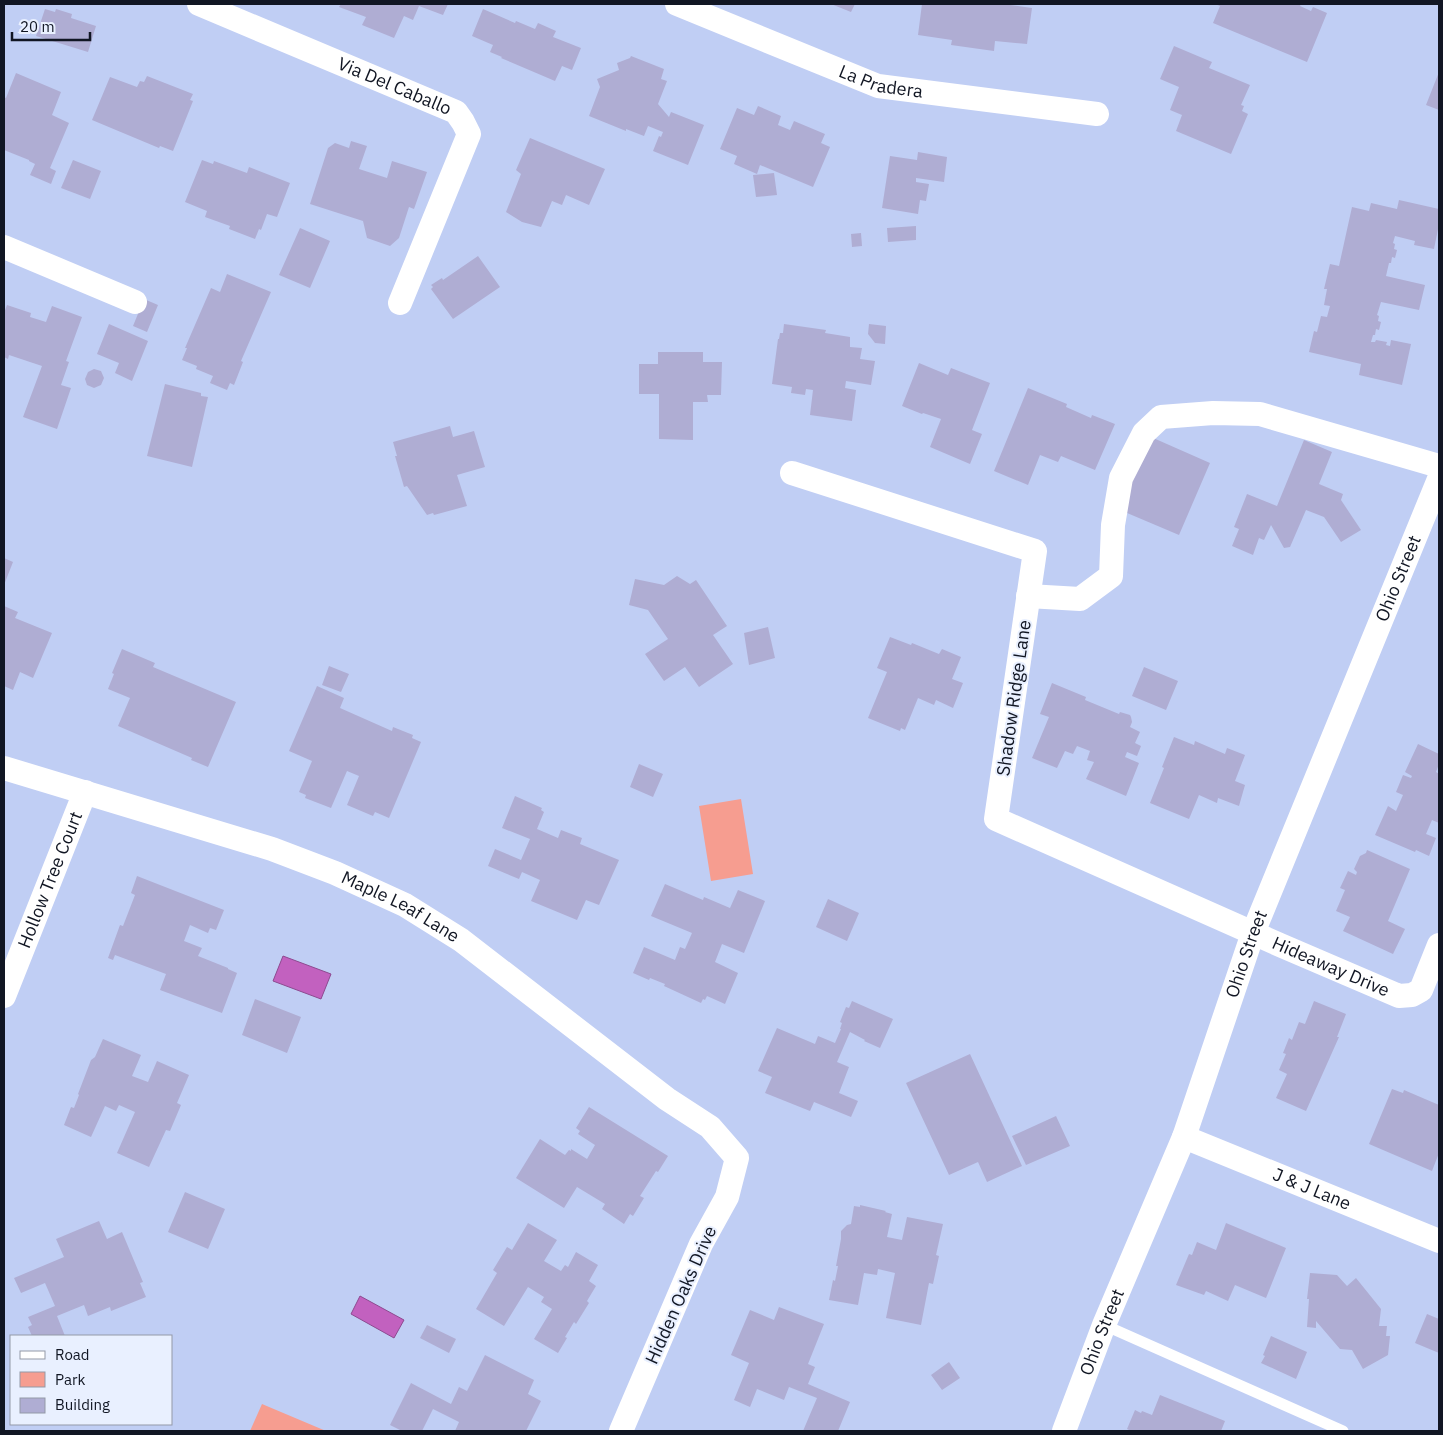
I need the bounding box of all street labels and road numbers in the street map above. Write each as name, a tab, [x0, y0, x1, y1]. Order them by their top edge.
street label: Via Del Caballo	[334, 52, 455, 120]
street label: La Pradera	[836, 59, 925, 103]
street label: Ohio Street	[1370, 532, 1426, 625]
street label: Shadow Ridge Lane	[991, 618, 1036, 778]
street label: Hollow Tree Court	[12, 808, 87, 951]
street label: Maple Leaf Lane	[338, 865, 464, 947]
street label: Ohio Street	[1220, 907, 1272, 1001]
street label: Hideaway Drive	[1269, 931, 1393, 1002]
street label: J & J Lane	[1269, 1162, 1355, 1215]
street label: Hidden Oaks Drive	[640, 1222, 721, 1367]
street label: Ohio Street	[1074, 1285, 1129, 1378]

